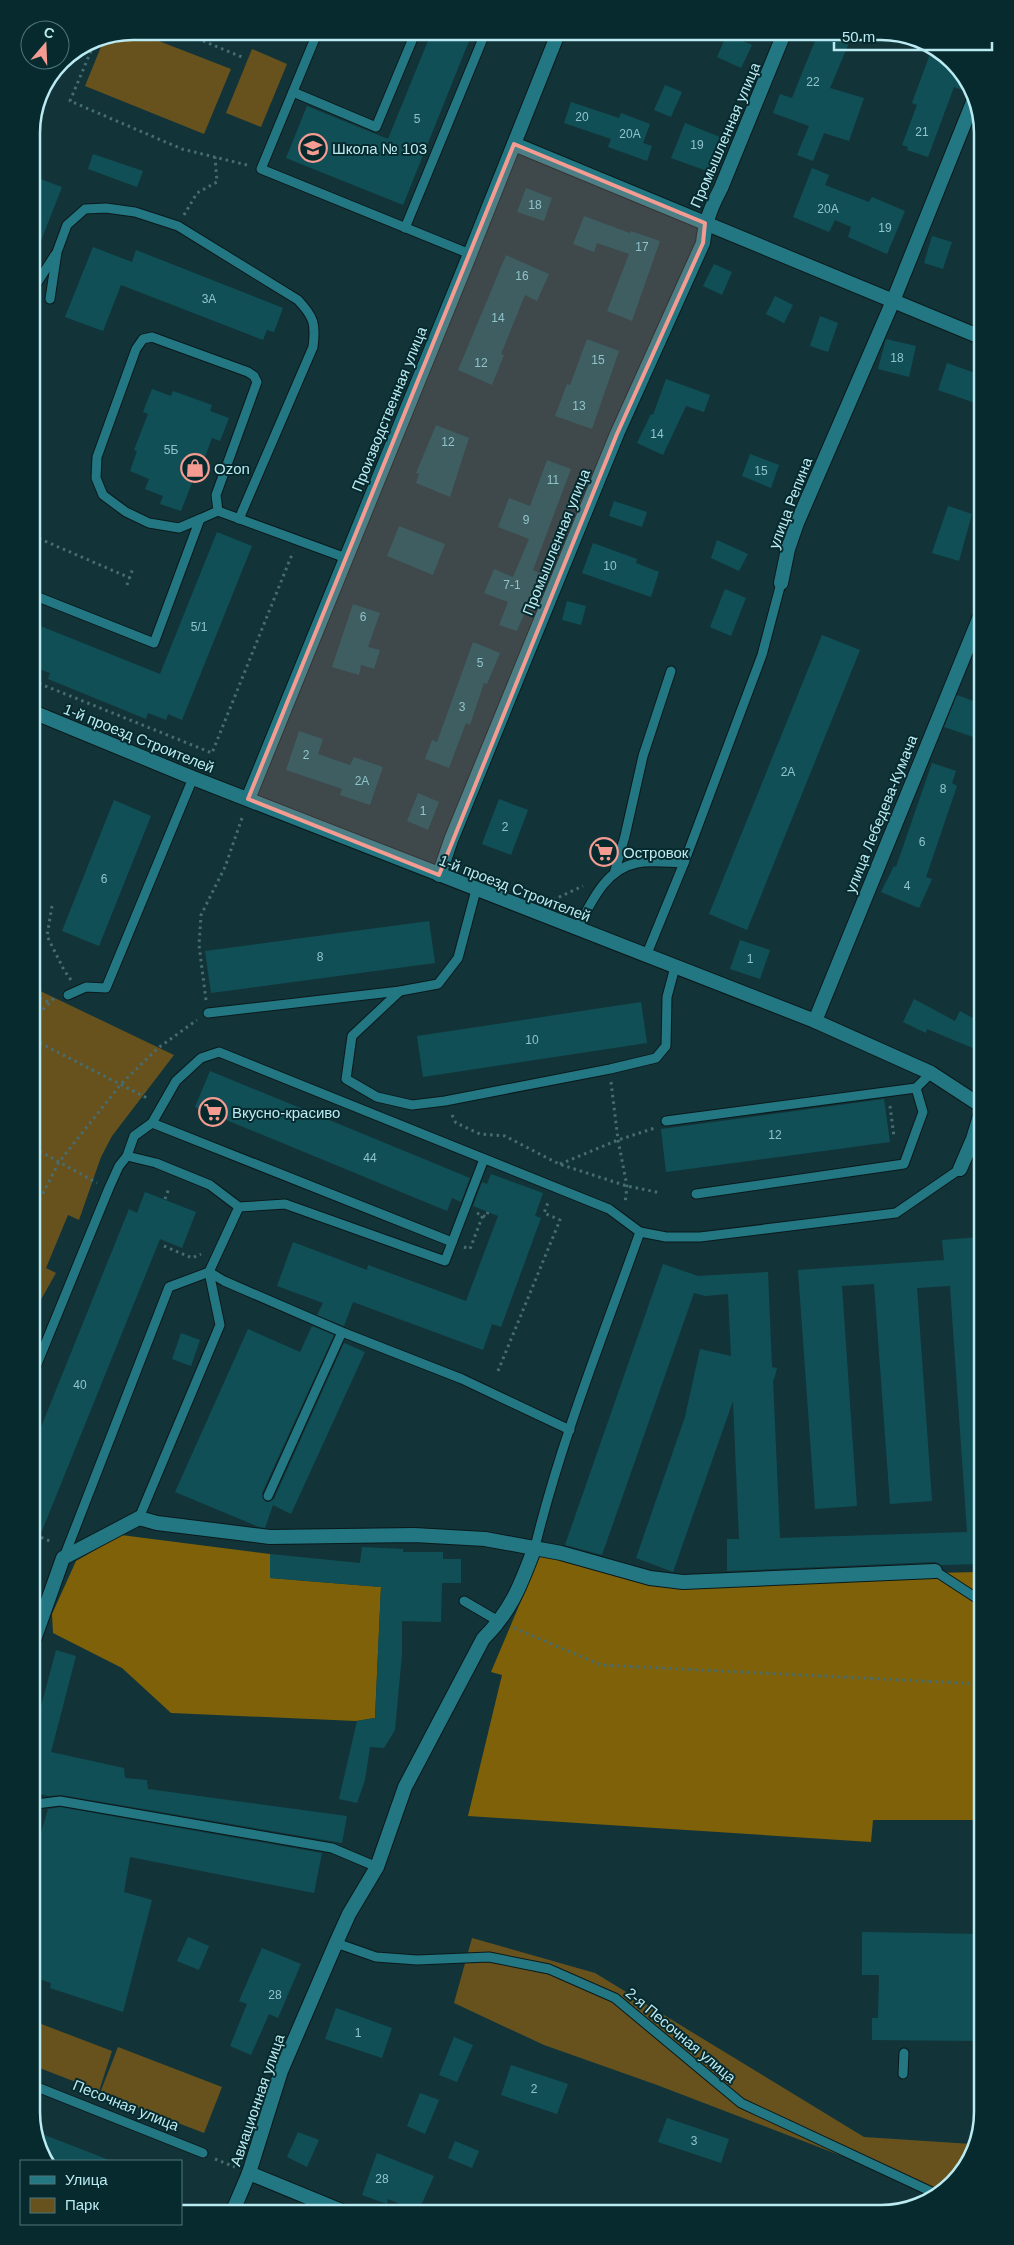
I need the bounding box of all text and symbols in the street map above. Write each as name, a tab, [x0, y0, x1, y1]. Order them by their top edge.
north arrow	[20, 20, 70, 70]
scale bar	[834, 20, 992, 52]
text: С	[42, 23, 57, 42]
text: 50 m	[842, 28, 875, 45]
street label: Промышленная улица	[687, 59, 764, 210]
house number: 22	[806, 75, 820, 89]
house number: 20	[575, 110, 589, 124]
house number: 5	[414, 112, 421, 126]
house number: 21	[915, 125, 929, 139]
house number: 20А	[619, 127, 641, 141]
school or university icon: Школа № 103	[298, 133, 328, 163]
house number: 19	[690, 138, 704, 152]
place label: Школа № 103	[332, 140, 427, 157]
house number: 18	[528, 198, 542, 212]
house number: 20А	[817, 202, 839, 216]
house number: 19	[878, 221, 892, 235]
house number: 17	[635, 240, 649, 254]
house number: 16	[515, 269, 529, 283]
house number: 3А	[202, 292, 216, 306]
house number: 14	[491, 311, 505, 325]
street label: Производственная улица	[348, 324, 430, 494]
house number: 18	[890, 351, 904, 365]
house number: 15	[591, 353, 605, 367]
house number: 12	[474, 356, 488, 370]
house number: 13	[572, 399, 586, 413]
house number: 14	[650, 427, 664, 441]
house number: 12	[441, 435, 455, 449]
house number: 5Б	[164, 443, 178, 457]
shop icon: Ozon	[180, 453, 210, 483]
street label: улица Репина	[765, 454, 815, 551]
place label: Ozon	[214, 460, 250, 477]
house number: 15	[754, 464, 768, 478]
street label: Промышленная улица	[519, 466, 593, 618]
house number: 11	[547, 473, 560, 487]
house number: 9	[523, 513, 530, 527]
house number: 10	[603, 559, 617, 573]
house number: 7-1	[503, 578, 521, 592]
house number: 6	[360, 610, 367, 624]
house number: 5/1	[191, 620, 208, 634]
house number: 5	[477, 656, 484, 670]
street label: 1-й проезд Строителей	[61, 700, 217, 776]
house number: 3	[459, 700, 466, 714]
street label: улица Лебедева-Кумача	[842, 732, 921, 895]
house number: 2	[303, 748, 310, 762]
house number: 2А	[781, 765, 795, 779]
house number: 2А	[355, 774, 369, 788]
house number: 8	[940, 782, 947, 796]
house number: 1	[420, 804, 427, 818]
house number: 2	[502, 820, 509, 834]
house number: 6	[919, 835, 926, 849]
supermarket icon: Островок	[589, 837, 619, 867]
place label: Островок	[623, 844, 689, 861]
street label: 1-й проезд Строителей	[437, 851, 593, 925]
house number: 6	[101, 872, 108, 886]
house number: 4	[904, 879, 911, 893]
house number: 8	[317, 950, 324, 964]
house number: 1	[747, 952, 754, 966]
house number: 10	[525, 1033, 539, 1047]
supermarket icon: Вкусно-красиво	[198, 1097, 228, 1127]
place label: Вкусно-красиво	[232, 1104, 340, 1121]
house number: 12	[768, 1128, 782, 1142]
house number: 44	[363, 1151, 377, 1165]
house number: 40	[73, 1378, 87, 1392]
street label: 2-я Песочная улица	[623, 1984, 740, 2086]
house number: 28	[268, 1988, 282, 2002]
house number: 1	[355, 2026, 362, 2040]
street label: Авиационная улица	[226, 2031, 288, 2168]
street label: Песочная улица	[71, 2076, 182, 2134]
house number: 2	[531, 2082, 538, 2096]
house number: 3	[691, 2134, 698, 2148]
legend	[20, 2160, 182, 2225]
text: Улица	[65, 2171, 108, 2188]
house number: 28	[375, 2172, 389, 2186]
text: Парк	[65, 2196, 99, 2213]

